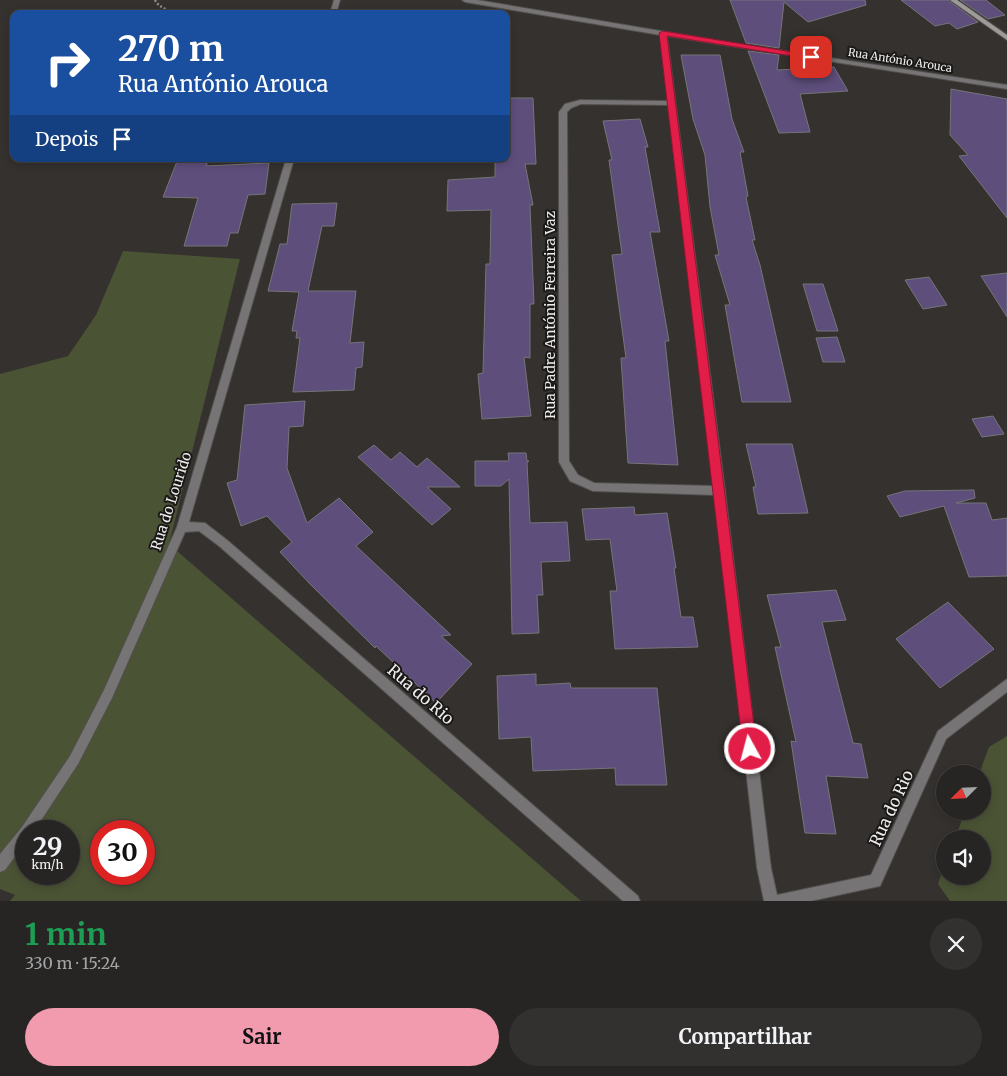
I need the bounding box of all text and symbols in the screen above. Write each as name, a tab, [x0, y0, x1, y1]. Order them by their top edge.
text: 270 m	[118, 27, 224, 71]
icon: right	[35, 30, 100, 95]
pin	[790, 36, 832, 78]
icon: arrive	[797, 43, 825, 71]
street label: Rua António Arouca	[847, 45, 953, 75]
text: Rua António Arouca	[118, 70, 328, 98]
icon: arrive	[108, 125, 136, 153]
text: Depois	[35, 127, 98, 151]
street label: Rua Padre António Ferreira Vaz	[541, 211, 559, 419]
street label: Rua do Lourido	[147, 450, 195, 552]
street label: Rua do Rio	[384, 660, 458, 728]
position arrow	[723, 722, 775, 774]
north arrow	[936, 765, 991, 820]
map controls	[936, 765, 991, 885]
street label: Rua do Rio	[865, 767, 917, 849]
speed limit sign: 30	[90, 820, 155, 885]
text: 29	[33, 830, 62, 862]
button: sound	[936, 830, 991, 885]
text: km/h	[32, 857, 63, 872]
text: 1 min	[25, 915, 107, 953]
button: close	[930, 918, 982, 970]
text: 330 m · 15:24	[25, 953, 120, 973]
button: Sair	[25, 1008, 499, 1066]
button: Compartilhar	[509, 1008, 982, 1066]

